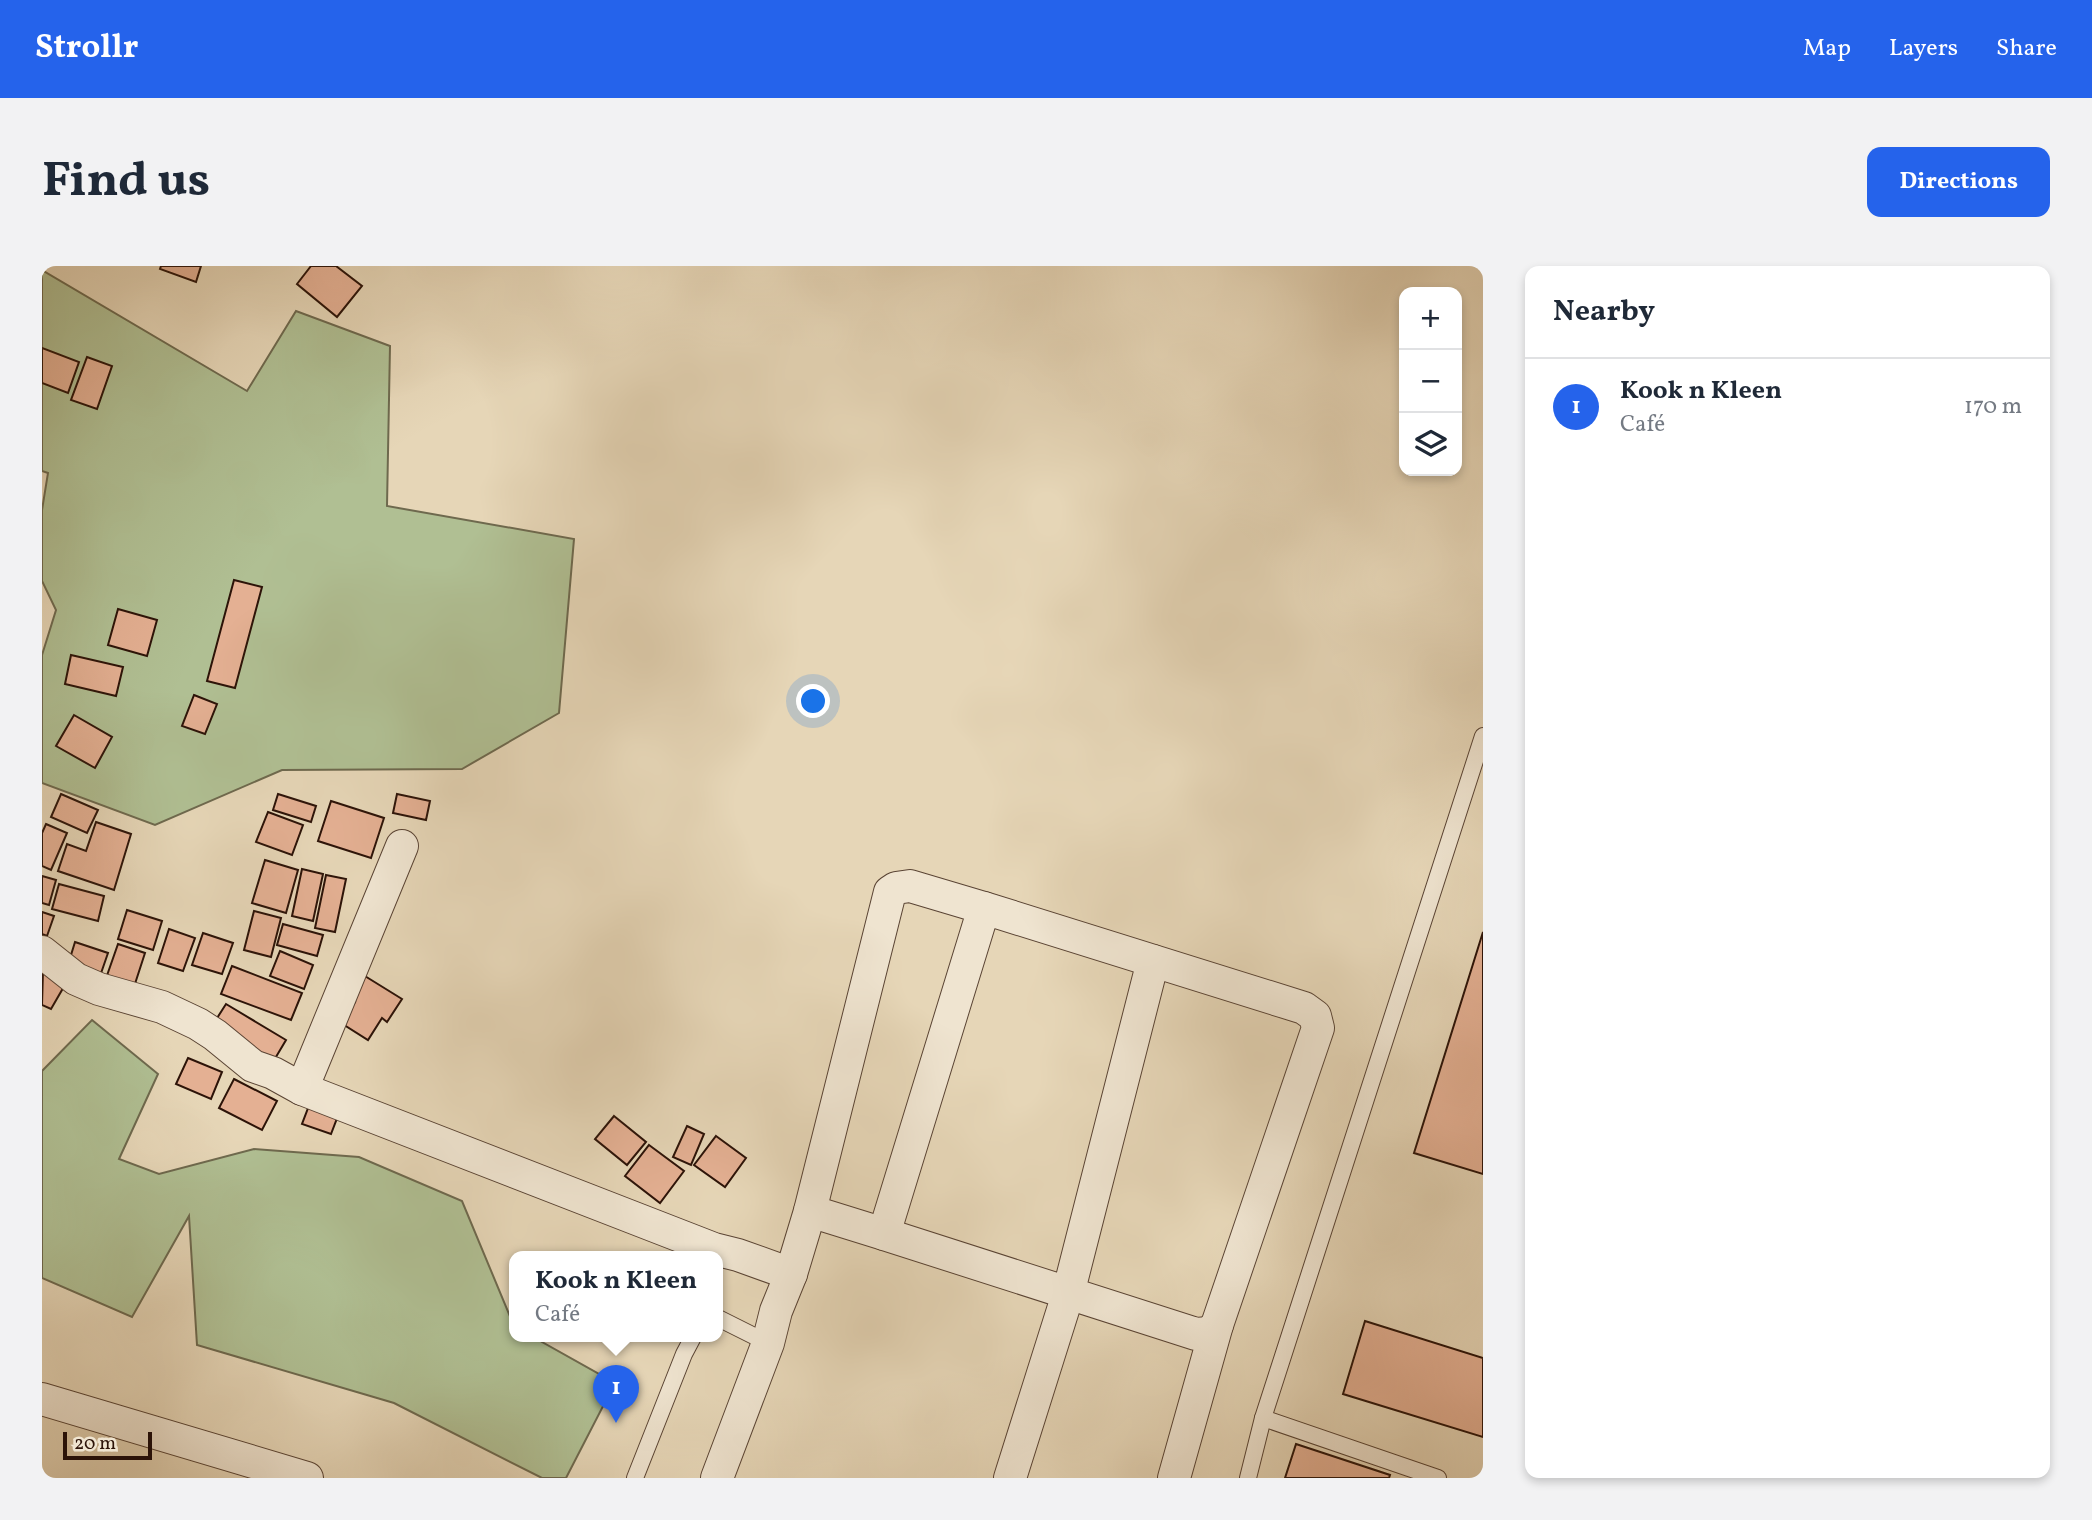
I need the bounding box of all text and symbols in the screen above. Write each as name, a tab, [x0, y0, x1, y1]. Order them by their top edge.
text: Strollr	[35, 26, 138, 72]
text: Map	[1803, 32, 1851, 66]
text: Layers	[1889, 32, 1958, 66]
text: Share	[1996, 32, 2057, 66]
button: Directions	[1867, 147, 2050, 217]
text: Find us	[42, 148, 210, 217]
map controls	[1399, 287, 1462, 476]
button: +	[1399, 287, 1462, 350]
text: Nearby	[1553, 291, 1655, 333]
button: −	[1399, 350, 1462, 413]
text: Kook n Kleen	[1620, 373, 1782, 409]
text: 1	[1571, 391, 1581, 423]
text: 170 m	[1964, 391, 2022, 423]
text: Café	[1620, 409, 1665, 441]
button: layers	[1399, 413, 1462, 476]
your location	[796, 684, 830, 718]
popup	[509, 1251, 723, 1342]
text: Kook n Kleen	[535, 1263, 697, 1299]
text: Café	[535, 1299, 580, 1331]
pin: 1	[593, 1365, 639, 1423]
scale bar	[63, 1429, 152, 1461]
text: 20 m	[74, 1431, 116, 1457]

